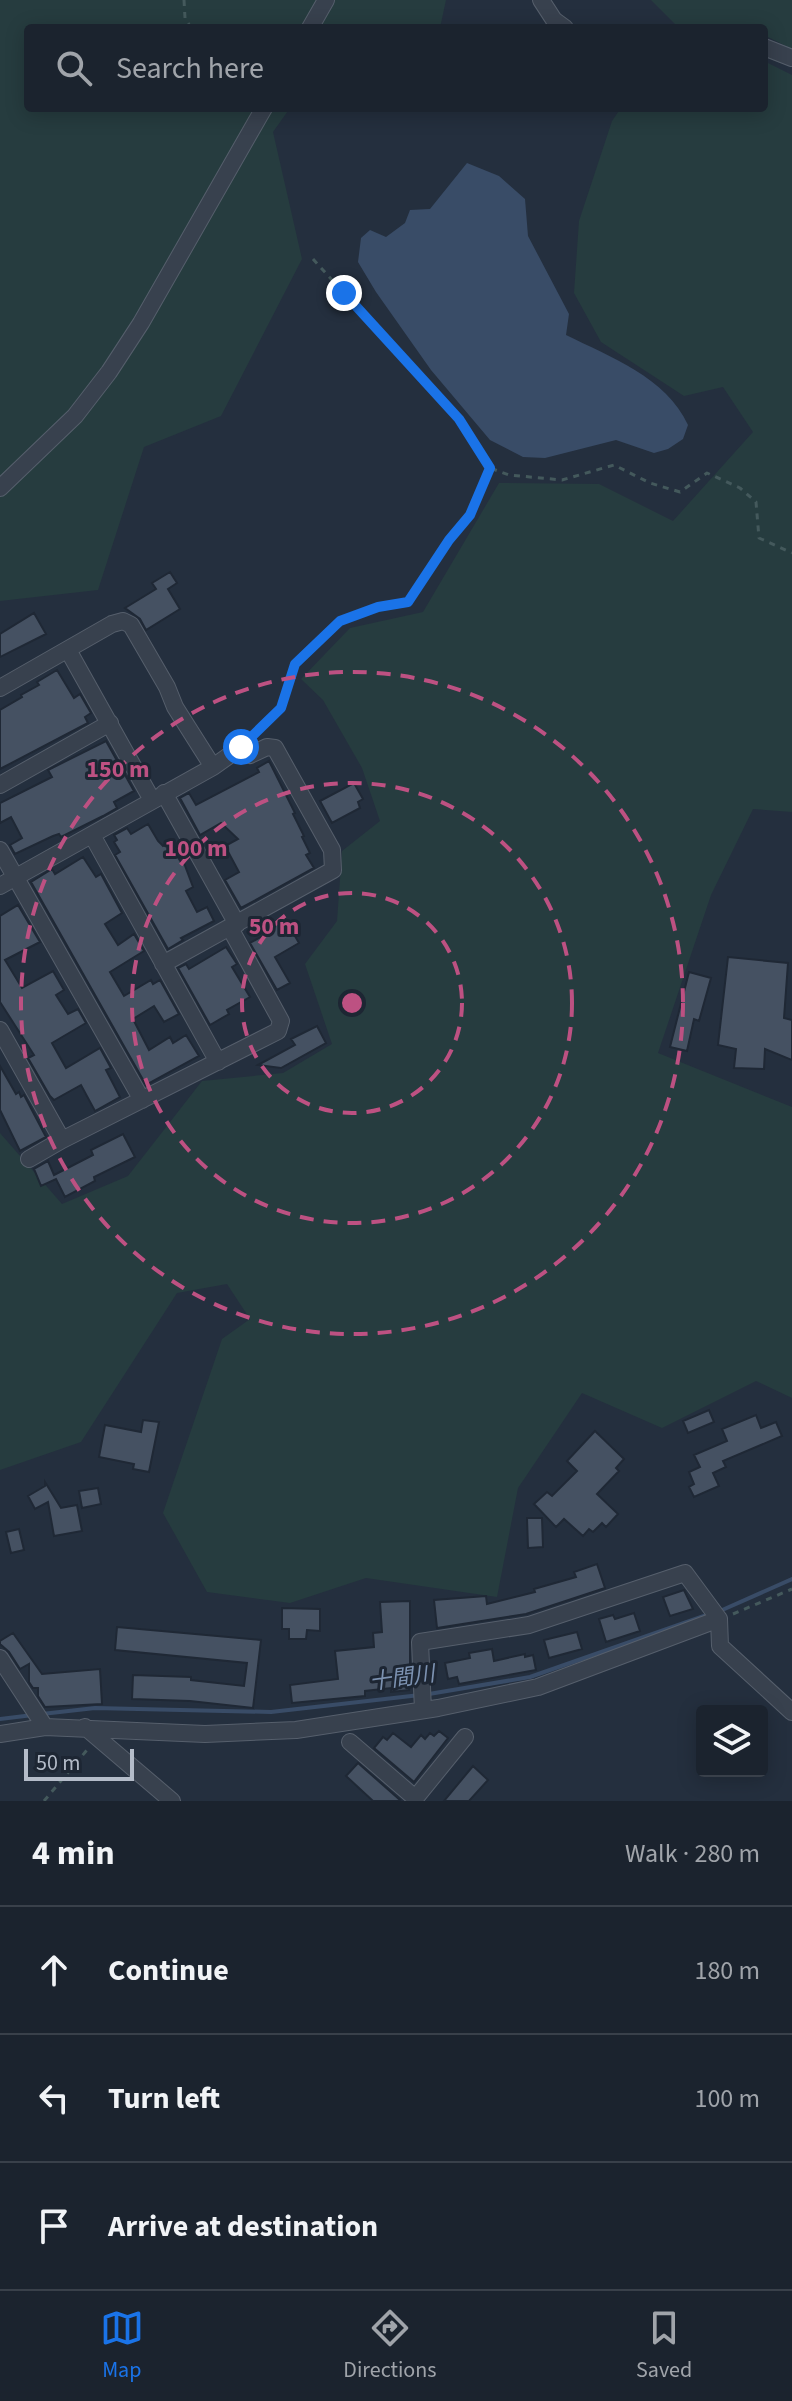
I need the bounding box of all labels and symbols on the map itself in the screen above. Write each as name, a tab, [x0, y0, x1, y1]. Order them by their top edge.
route end	[326, 275, 362, 311]
route start	[223, 729, 259, 765]
text: 150 m	[86, 752, 150, 787]
text: 100 m	[164, 831, 228, 866]
text: 50 m	[249, 909, 299, 944]
centre of rings	[338, 989, 366, 1017]
water label: 十間川	[367, 1657, 439, 1698]
scale bar	[24, 1745, 134, 1781]

